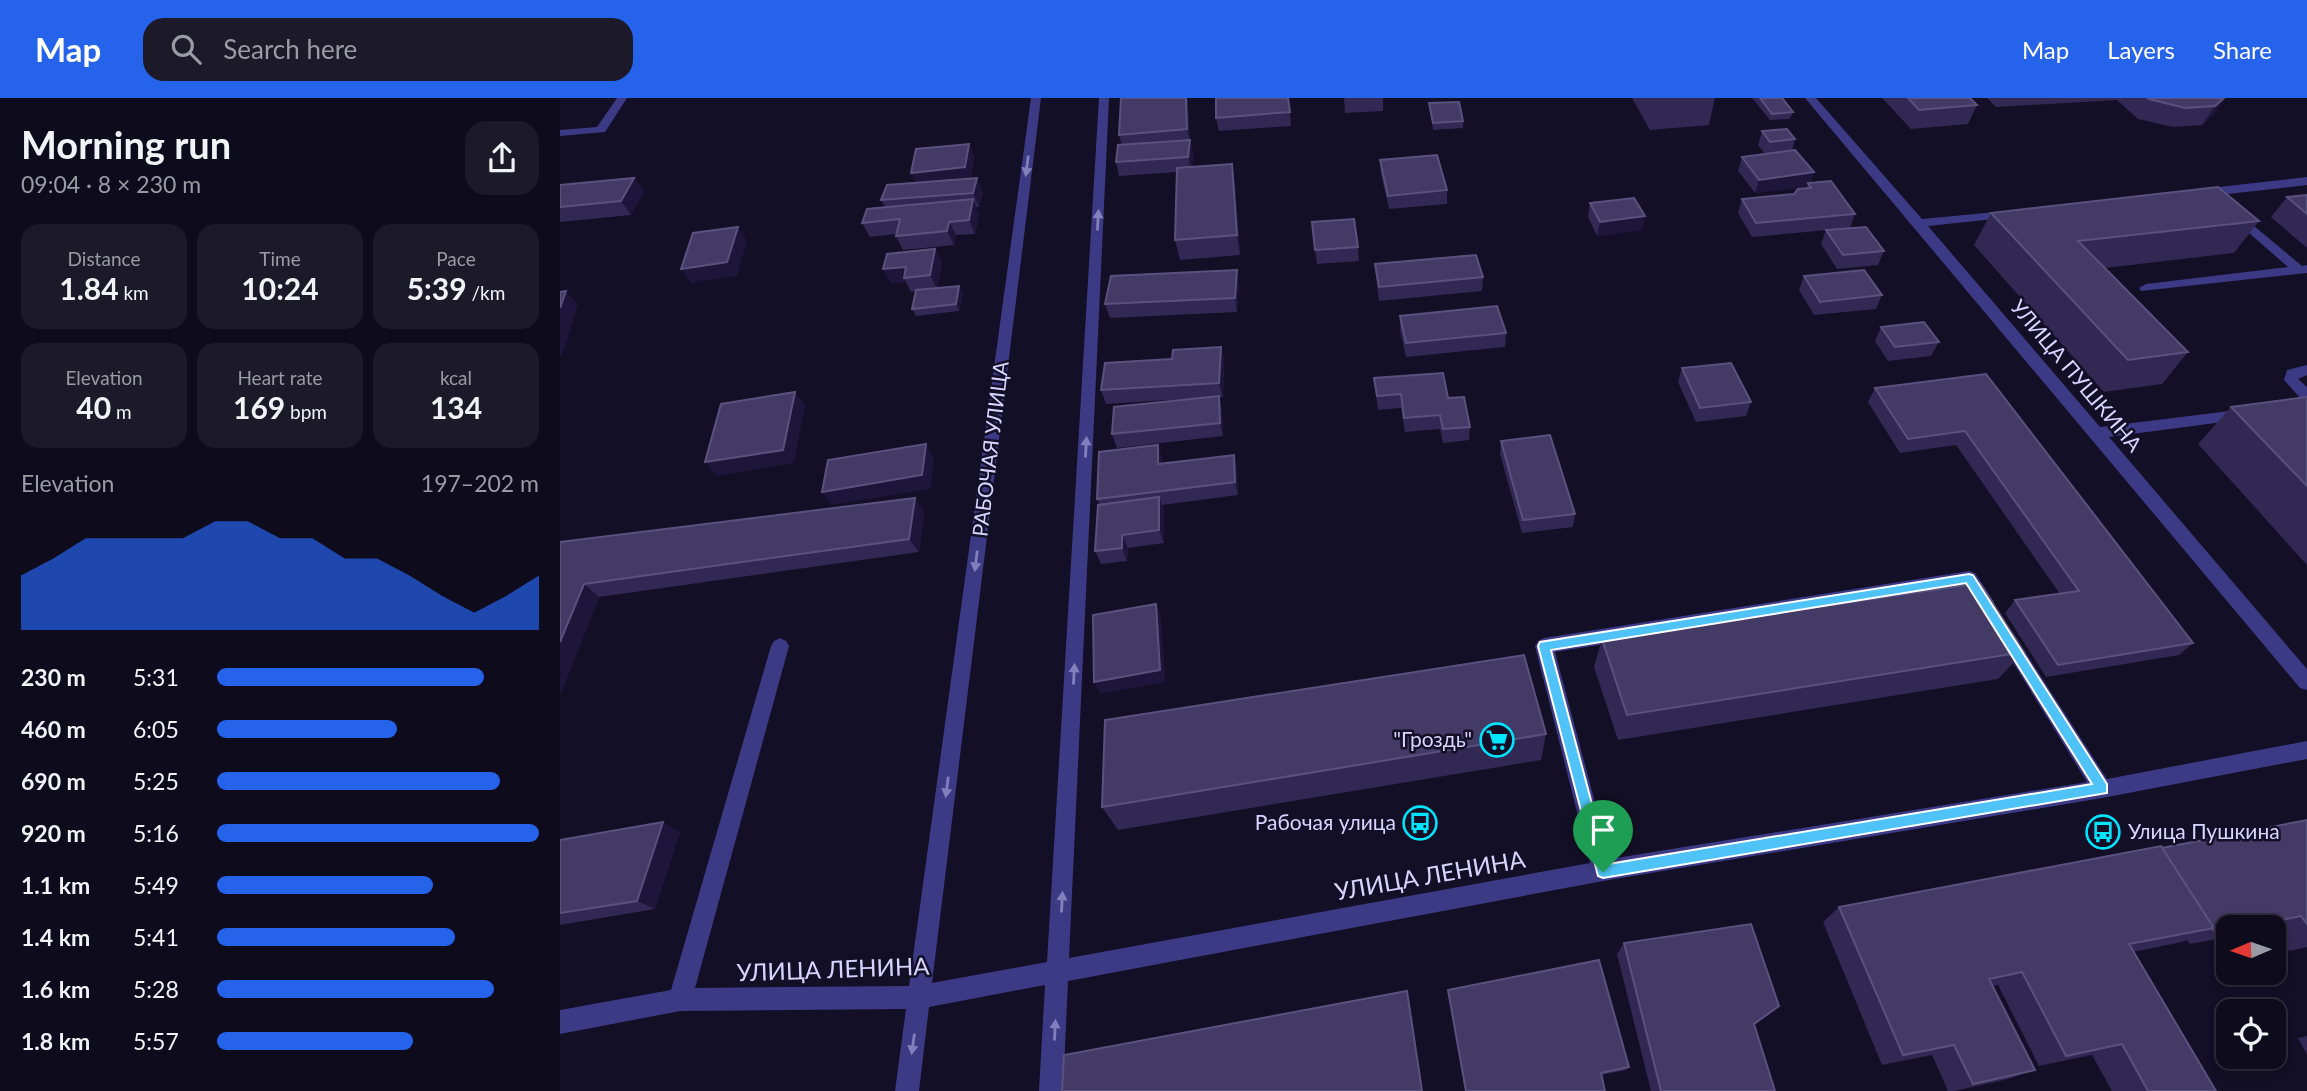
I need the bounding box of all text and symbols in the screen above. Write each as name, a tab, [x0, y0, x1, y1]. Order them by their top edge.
search box	[143, 18, 633, 81]
text: Map	[35, 29, 101, 69]
icon: search	[167, 30, 205, 68]
text: Search here	[223, 33, 357, 65]
text: Map	[2022, 35, 2069, 64]
text: Layers	[2107, 35, 2175, 64]
text: Share	[2213, 35, 2272, 64]
text: Morning run	[21, 121, 231, 167]
button: share	[465, 121, 539, 195]
one-way arrow	[1022, 155, 1033, 177]
text: 09:04 · 8 × 230 m	[21, 170, 201, 198]
one-way arrow	[1092, 209, 1103, 231]
text: Distance	[68, 247, 140, 270]
text: Time	[259, 247, 301, 270]
text: Pace	[436, 247, 476, 270]
text: 1.84	[59, 270, 119, 306]
text: 10:24	[241, 270, 319, 306]
text: 5:39	[407, 270, 467, 306]
text: km	[119, 281, 149, 304]
text: /km	[467, 281, 505, 304]
street label: УЛИЦА ПУШКИНА	[2006, 294, 2149, 457]
street label: РАБОЧАЯ УЛИЦА	[966, 359, 1013, 538]
text: Elevation	[65, 366, 143, 389]
text: Heart rate	[237, 366, 323, 389]
text: kcal	[440, 366, 472, 389]
text: 40	[76, 389, 111, 425]
text: 169	[233, 389, 285, 425]
text: 134	[430, 389, 482, 425]
text: m	[111, 400, 132, 423]
text: bpm	[285, 400, 327, 423]
one-way arrow	[1080, 436, 1091, 458]
text: Elevation	[21, 469, 114, 497]
text: 197–202 m	[421, 469, 539, 497]
one-way arrow	[970, 551, 981, 573]
text: 230 m	[21, 663, 86, 691]
text: 5:31	[133, 663, 179, 691]
one-way arrow	[1068, 663, 1079, 685]
text: 460 m	[21, 715, 86, 743]
text: 6:05	[133, 715, 179, 743]
supermarket icon: "Гроздь"	[1478, 721, 1516, 759]
place label: "Гроздь"	[1393, 726, 1472, 751]
text: 690 m	[21, 767, 86, 795]
text: 5:25	[133, 767, 179, 795]
one-way arrow	[941, 776, 952, 798]
pin	[1573, 800, 1633, 872]
bus stop icon: Рабочая улица	[1401, 804, 1439, 842]
place label: Рабочая улица	[1255, 809, 1396, 834]
icon: arrive	[1584, 811, 1622, 849]
bus stop icon: Улица Пушкина	[2084, 813, 2122, 851]
place label: Улица Пушкина	[2128, 818, 2280, 843]
text: 920 m	[21, 819, 86, 847]
text: 5:16	[133, 819, 179, 847]
street label: УЛИЦА ЛЕНИНА	[1332, 843, 1528, 906]
text: 1.1 km	[21, 871, 90, 899]
text: 5:49	[133, 871, 179, 899]
one-way arrow	[1057, 890, 1068, 912]
north arrow	[2216, 915, 2286, 985]
map controls	[2216, 915, 2286, 1069]
text: 1.4 km	[21, 923, 90, 951]
text: 5:41	[133, 923, 179, 951]
street label: УЛИЦА ЛЕНИНА	[736, 951, 931, 986]
text: 1.6 km	[21, 975, 90, 1003]
text: 5:28	[133, 975, 179, 1003]
button: locate	[2216, 999, 2286, 1069]
one-way arrow	[1050, 1019, 1061, 1041]
text: 1.8 km	[21, 1027, 90, 1055]
text: 5:57	[133, 1027, 179, 1055]
one-way arrow	[908, 1033, 919, 1055]

